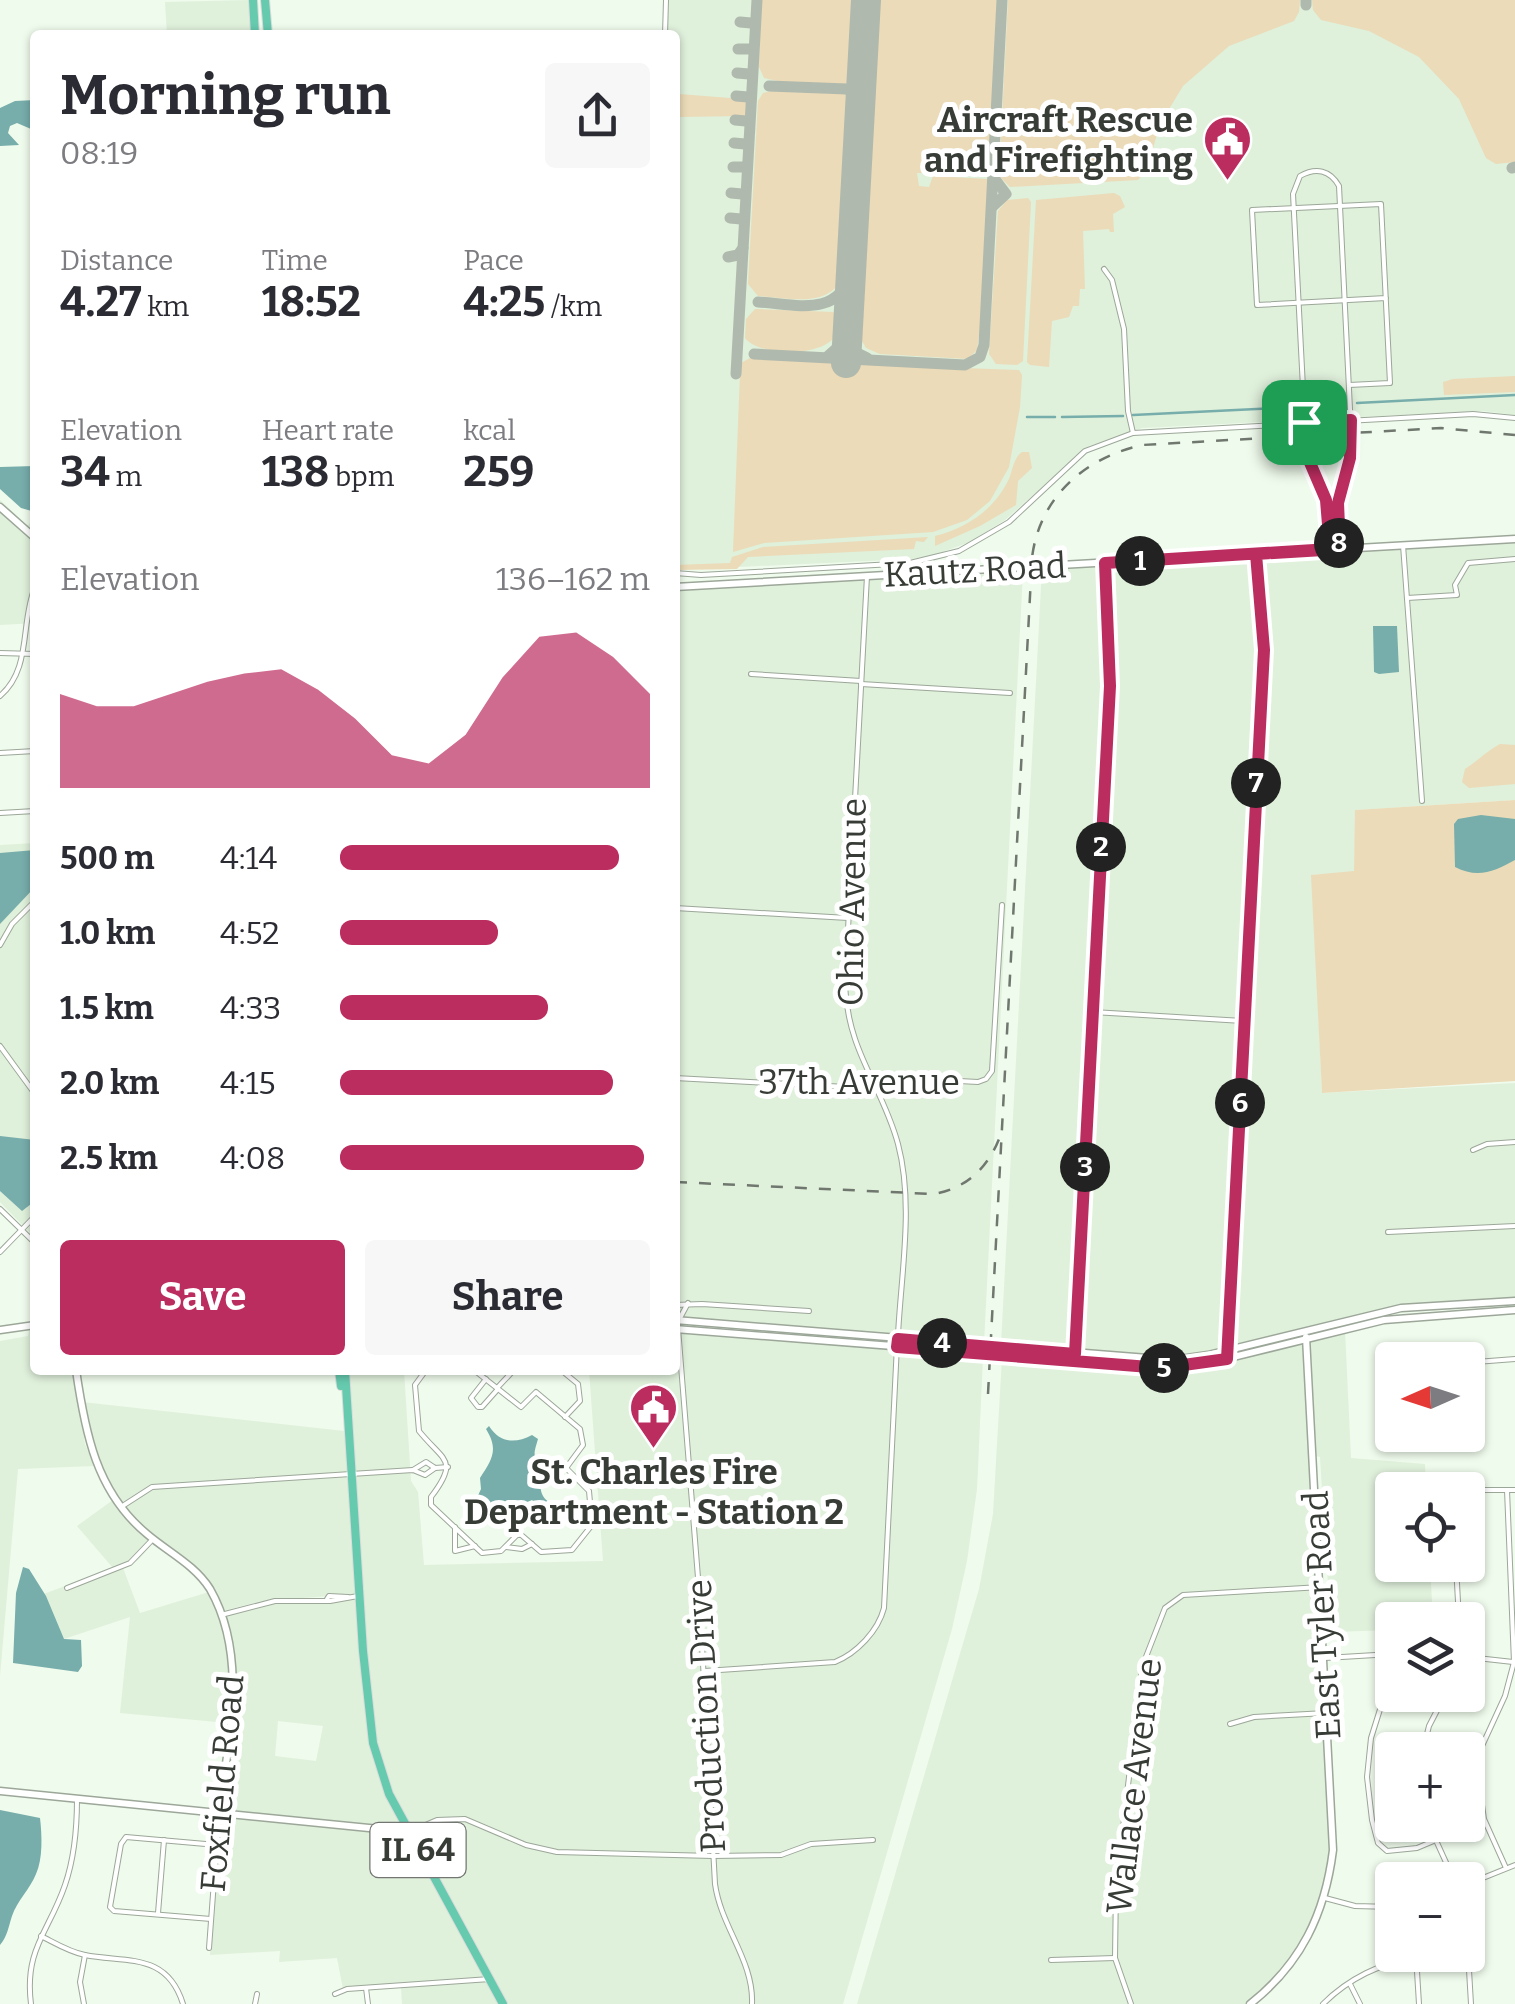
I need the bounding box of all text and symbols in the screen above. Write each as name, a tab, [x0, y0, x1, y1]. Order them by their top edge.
text: Morning run	[60, 63, 391, 129]
button: share	[545, 63, 650, 168]
place label: Aircraft Rescue and Firefighting	[924, 99, 1193, 181]
public building icon: Aircraft Rescue and Firefighting	[1202, 114, 1254, 182]
text: 08:19	[60, 134, 138, 172]
text: Distance	[60, 244, 173, 277]
text: Time	[262, 244, 328, 277]
text: Pace	[463, 244, 524, 277]
text: 4.27	[60, 277, 142, 327]
text: 18:52	[262, 277, 361, 327]
text: 4:25	[463, 277, 545, 327]
text: km	[142, 290, 189, 323]
text: /km	[545, 290, 602, 323]
pin	[1262, 380, 1347, 465]
icon: arrive	[1277, 395, 1332, 450]
text: Elevation	[60, 414, 182, 447]
text: Heart rate	[262, 414, 394, 447]
text: kcal	[463, 414, 515, 447]
text: 34	[60, 447, 110, 497]
text: 138	[262, 447, 329, 497]
text: 259	[463, 447, 534, 497]
text: m	[110, 460, 142, 493]
text: bpm	[329, 460, 395, 493]
pin: 8	[1314, 518, 1364, 568]
text: 8	[1331, 526, 1347, 559]
pin: 1	[1115, 536, 1165, 586]
street label: Kautz Road	[883, 544, 1067, 596]
text: 1	[1134, 544, 1146, 577]
text: Elevation	[60, 560, 200, 598]
text: 136–162 m	[496, 560, 650, 598]
pin: 7	[1231, 758, 1281, 808]
text: 7	[1248, 766, 1264, 799]
street label: Ohio Avenue	[829, 798, 875, 1006]
pin: 2	[1076, 822, 1126, 872]
text: 2	[1093, 830, 1109, 863]
text: 500 m	[60, 839, 154, 877]
text: 4:14	[220, 839, 277, 877]
text: 1.0 km	[60, 914, 155, 952]
text: 4:52	[220, 914, 279, 952]
text: 1.5 km	[60, 989, 154, 1027]
text: 4:33	[220, 989, 281, 1027]
street label: 37th Avenue	[758, 1061, 960, 1103]
text: 2.0 km	[60, 1064, 159, 1102]
text: 4:15	[220, 1064, 276, 1102]
pin: 6	[1215, 1078, 1265, 1128]
text: 6	[1232, 1086, 1248, 1119]
text: 2.5 km	[60, 1139, 158, 1177]
text: 4:08	[220, 1139, 285, 1177]
pin: 3	[1060, 1142, 1110, 1192]
text: 3	[1077, 1150, 1093, 1183]
button: Save	[60, 1240, 345, 1355]
button: Share	[365, 1240, 650, 1355]
pin: 4	[917, 1318, 967, 1368]
text: 4	[933, 1326, 951, 1359]
north arrow	[1375, 1342, 1485, 1452]
map controls	[1375, 1342, 1485, 1972]
pin: 5	[1139, 1343, 1189, 1393]
text: 5	[1156, 1351, 1172, 1384]
public building icon: St. Charles Fire Department - Station 2	[628, 1382, 680, 1450]
place label: St. Charles Fire Department - Station 2	[464, 1451, 844, 1533]
button: locate	[1375, 1472, 1485, 1582]
street label: East Tyler Road	[1295, 1490, 1349, 1740]
street label: Production Drive	[678, 1578, 734, 1854]
button: layers	[1375, 1602, 1485, 1712]
street label: Wallace Avenue	[1097, 1656, 1171, 1916]
street label: Foxfield Road	[192, 1673, 252, 1893]
button: +	[1375, 1732, 1485, 1842]
road number: IL 64	[370, 1823, 466, 1877]
button: −	[1375, 1862, 1485, 1972]

